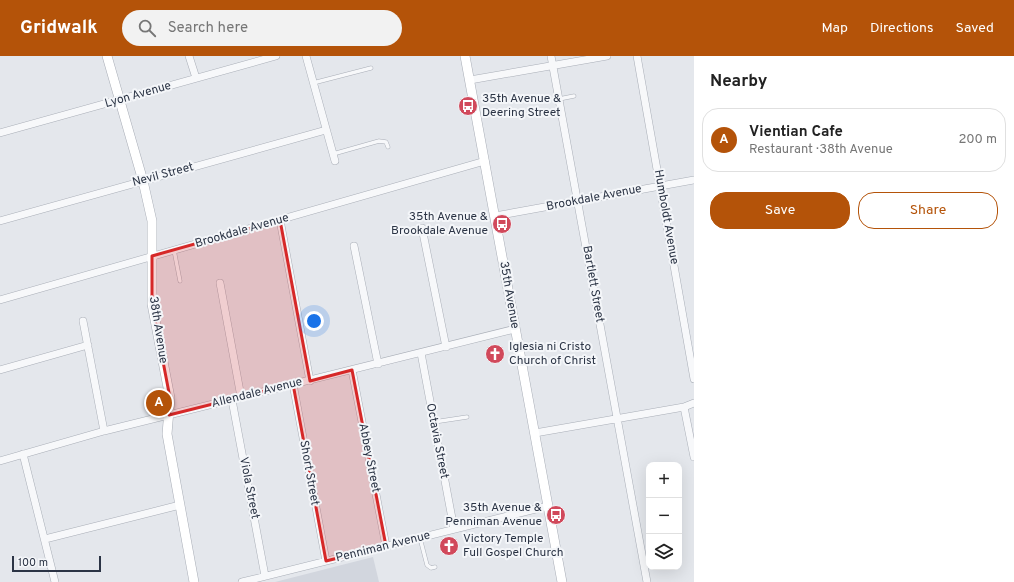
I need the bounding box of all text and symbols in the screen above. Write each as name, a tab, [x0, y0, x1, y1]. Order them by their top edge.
search box	[122, 10, 402, 46]
text: Gridwalk	[20, 16, 98, 40]
icon: search	[136, 17, 158, 39]
text: Search here	[168, 19, 248, 38]
text: Map	[822, 20, 848, 37]
text: Directions	[870, 20, 934, 37]
text: Saved	[956, 20, 994, 37]
text: Nearby	[710, 71, 767, 93]
street label: Lyon Avenue	[103, 78, 173, 112]
place label: 35th Avenue & Deering Street	[482, 91, 561, 121]
bus stop icon: 35th Avenue & Deering Street	[457, 95, 479, 117]
text: Vientian Cafe	[749, 123, 843, 142]
text: A	[719, 132, 729, 148]
text: 200 m	[958, 132, 997, 148]
text: Restaurant · 38th Avenue	[749, 142, 893, 158]
street label: Nevil Street	[131, 159, 195, 191]
street label: Humboldt Avenue	[650, 168, 682, 266]
street label: Brookdale Avenue	[545, 181, 643, 215]
button: Save	[710, 192, 850, 229]
button: Share	[858, 192, 998, 229]
place label: 35th Avenue & Brookdale Avenue	[391, 209, 488, 239]
street label: Brookdale Avenue	[193, 210, 291, 252]
bus stop icon: 35th Avenue & Brookdale Avenue	[491, 213, 513, 235]
street label: Bartlett Street	[578, 244, 608, 324]
street label: 35th Avenue	[495, 260, 523, 330]
street label: 38th Avenue	[145, 295, 171, 365]
your location	[304, 311, 324, 331]
place label: Iglesia ni Cristo Church of Christ	[509, 339, 596, 369]
church icon: Iglesia ni Cristo Church of Christ	[484, 343, 506, 365]
street label: Allendale Avenue	[210, 374, 304, 412]
pin: A	[146, 388, 172, 418]
street label: Octavia Street	[422, 402, 452, 480]
street label: Abbey Street	[354, 422, 384, 494]
street label: Short Street	[295, 439, 323, 507]
street label: Viola Street	[235, 456, 263, 520]
map controls	[646, 462, 682, 570]
button: +	[646, 462, 682, 498]
button: −	[646, 498, 682, 534]
place label: 35th Avenue & Penniman Avenue	[445, 500, 542, 530]
bus stop icon: 35th Avenue & Penniman Avenue	[545, 504, 567, 526]
street label: Penniman Avenue	[334, 528, 432, 566]
place label: Victory Temple Full Gospel Church	[463, 531, 564, 561]
button: layers	[646, 534, 682, 570]
church icon: Victory Temple Full Gospel Church	[438, 535, 460, 557]
scale bar	[12, 554, 101, 573]
text: 100 m	[18, 556, 48, 570]

